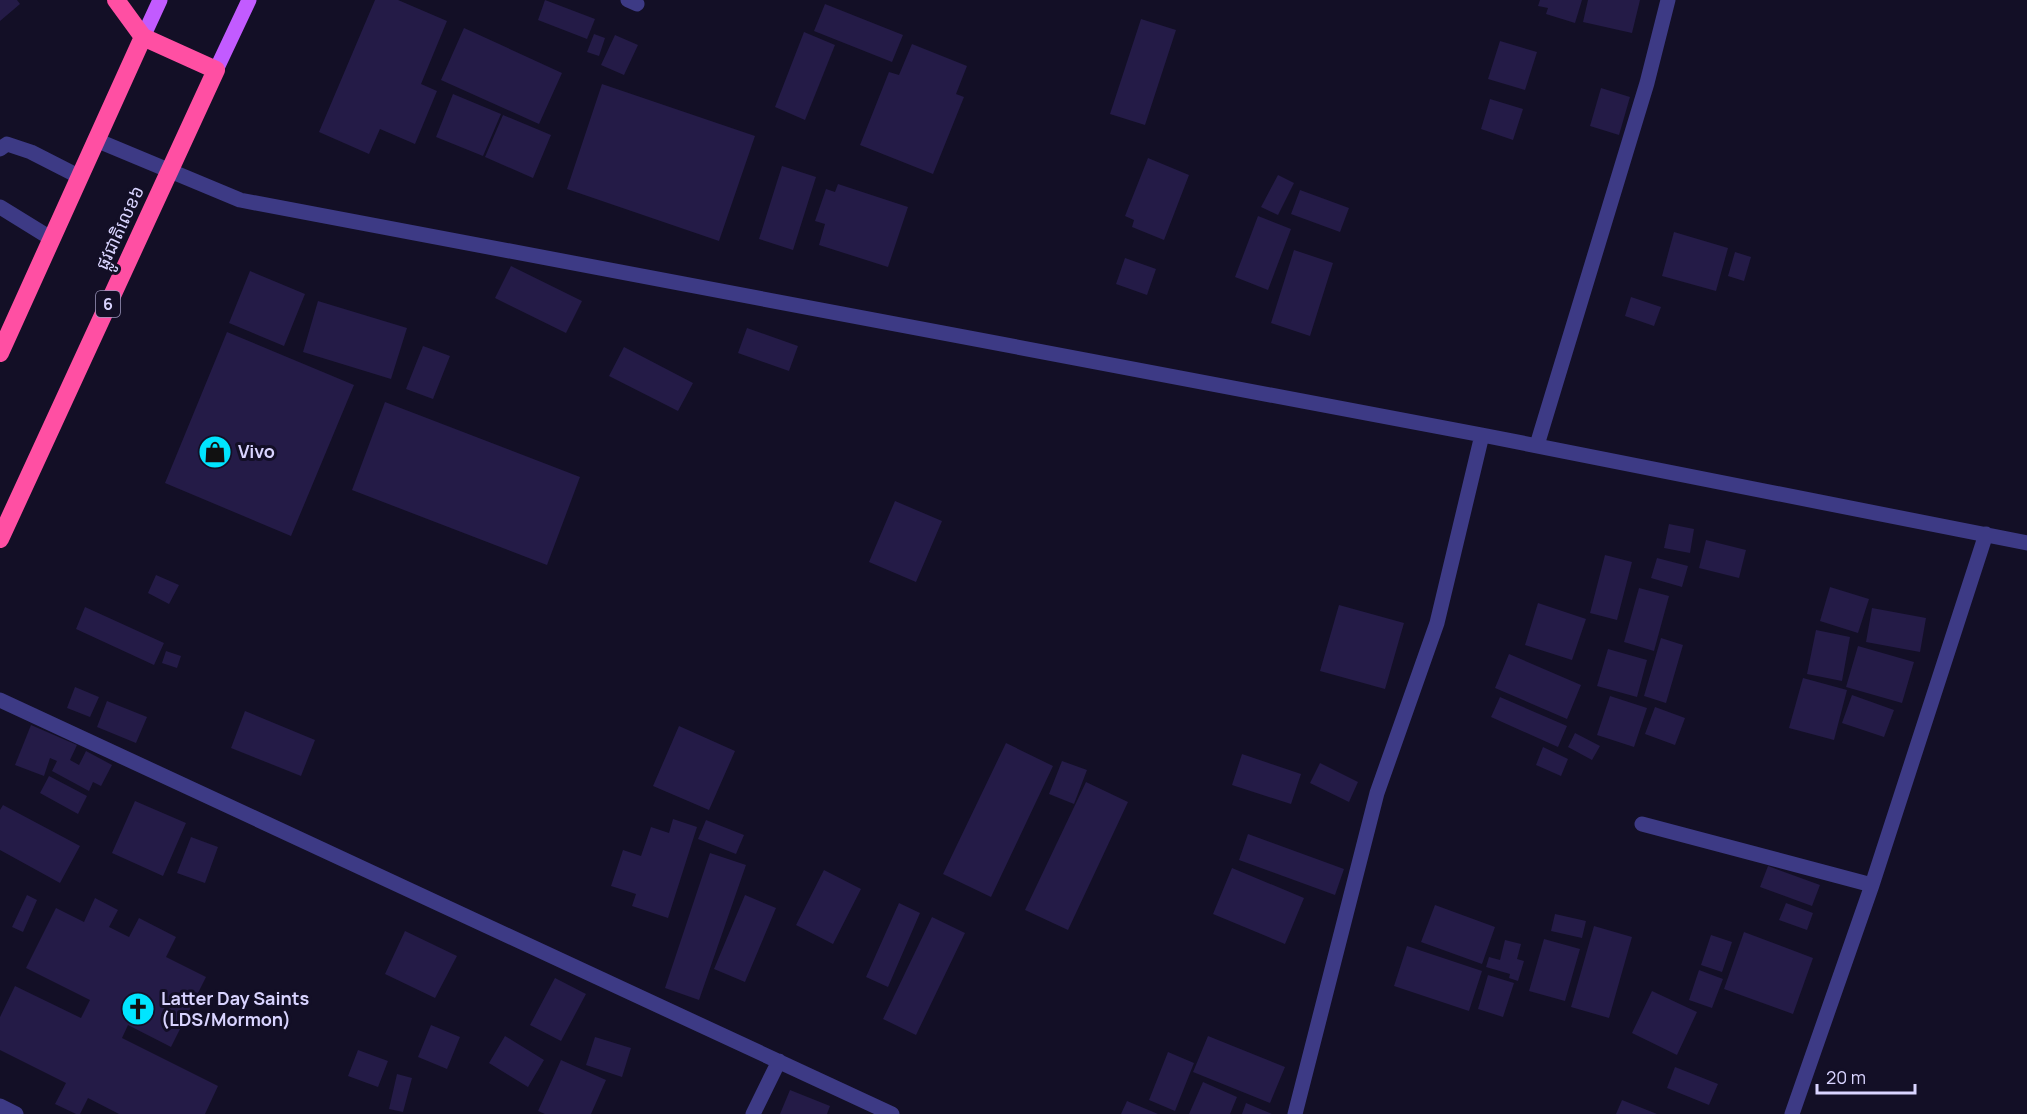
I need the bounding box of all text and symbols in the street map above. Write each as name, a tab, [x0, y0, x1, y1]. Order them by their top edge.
street label: ផ្លូវជាតិលេខ៦	[89, 182, 154, 276]
road number: 6	[96, 291, 120, 317]
shop icon: Vivo	[197, 434, 233, 470]
place label: Vivo	[238, 439, 275, 463]
place label: Latter Day Saints (LDS/Mormon)	[161, 986, 310, 1031]
church icon: Latter Day Saints (LDS/Mormon)	[120, 991, 156, 1027]
scale bar	[1817, 1057, 1914, 1095]
text: 20 m	[1826, 1065, 1866, 1089]

